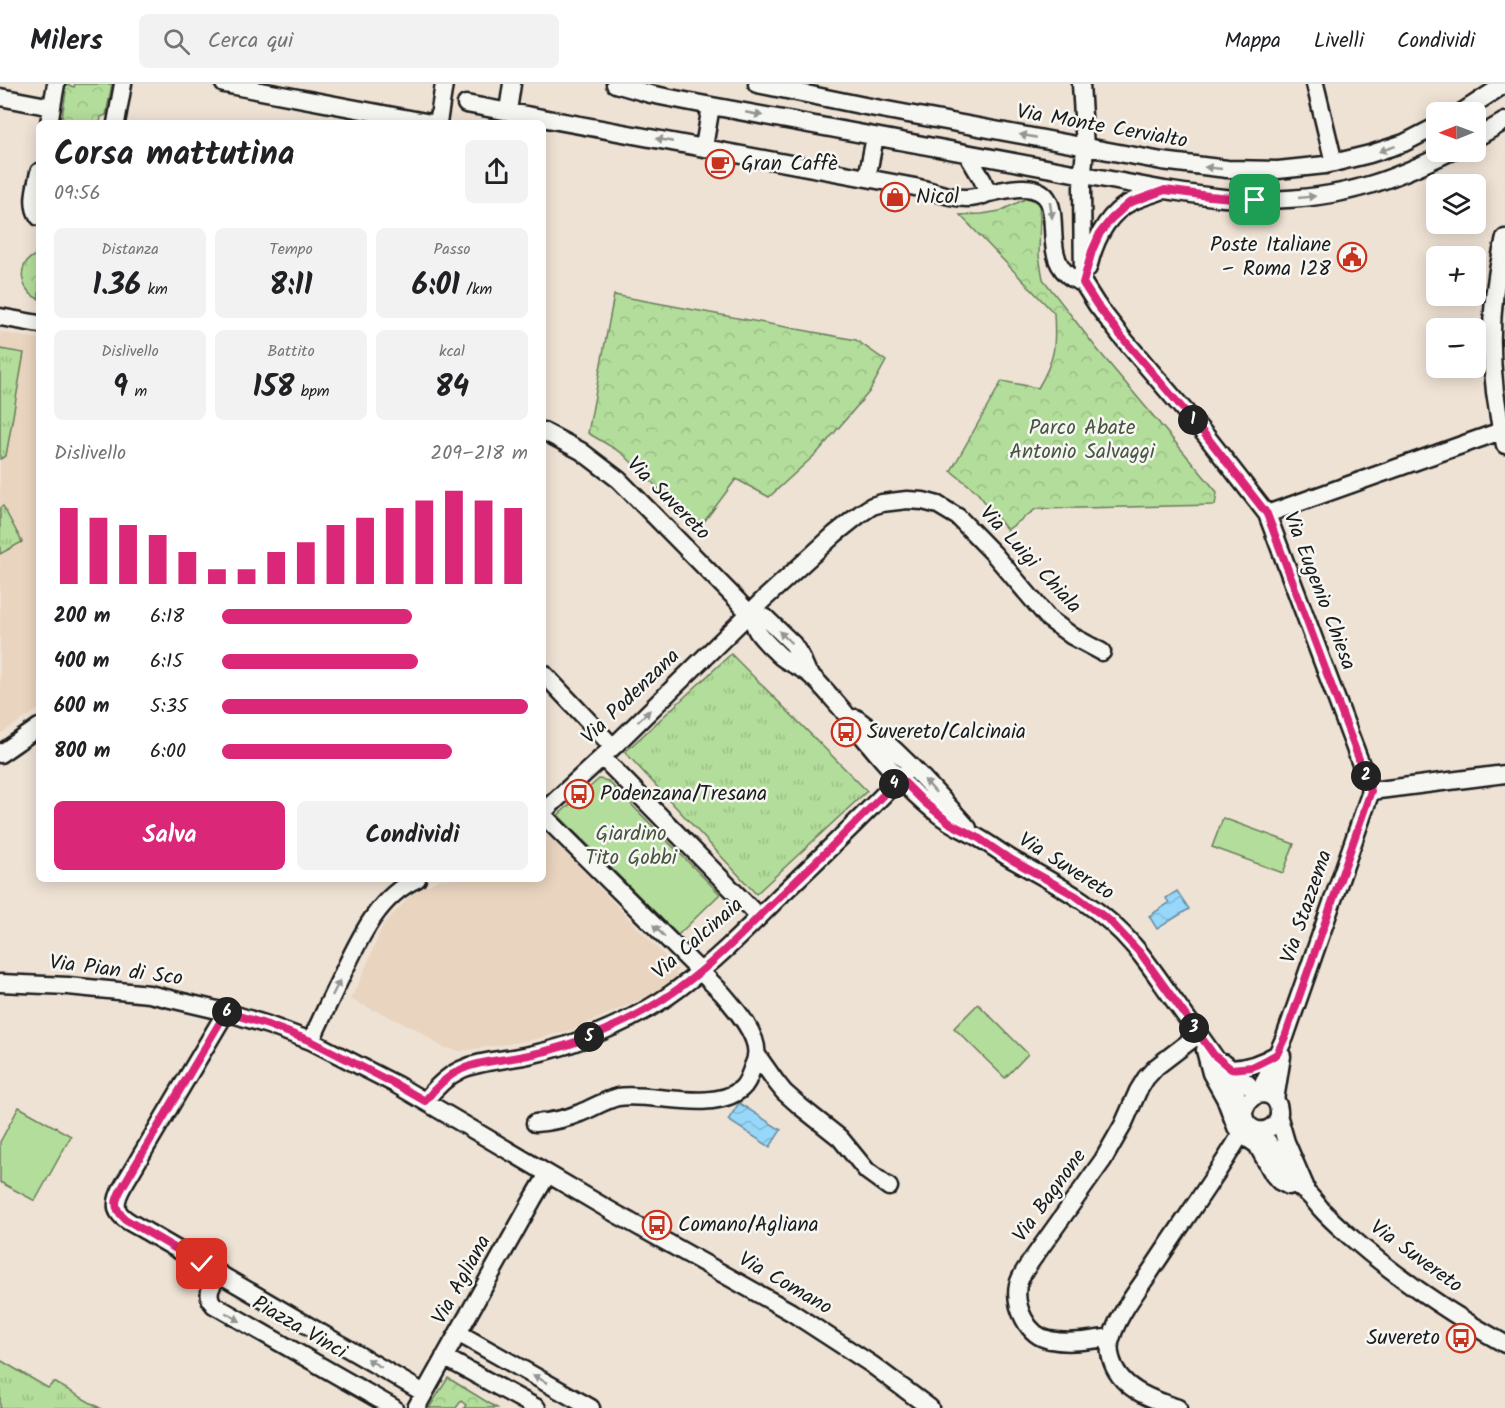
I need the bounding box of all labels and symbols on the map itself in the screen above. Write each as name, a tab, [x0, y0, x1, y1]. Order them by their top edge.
street label: Via Monte Cervialto	[1014, 96, 1190, 158]
north arrow	[1426, 102, 1486, 162]
one-way arrow	[744, 110, 763, 119]
one-way arrow	[1018, 131, 1037, 140]
one-way arrow	[654, 135, 673, 144]
one-way arrow	[1378, 145, 1396, 154]
cafe icon: Gran Caffè	[704, 148, 736, 180]
place label: Gran Caffè	[741, 148, 838, 181]
one-way arrow	[1203, 163, 1222, 173]
pin	[1229, 174, 1280, 225]
shop icon: Nicol	[879, 181, 911, 213]
place label: Nicol	[916, 181, 959, 214]
one-way arrow	[1298, 192, 1317, 201]
one-way arrow	[1046, 201, 1055, 220]
place label: Poste Italiane – Roma 128	[1210, 229, 1332, 286]
public building icon: Poste Italiane – Roma 128	[1336, 241, 1368, 273]
pin: 1	[1178, 405, 1208, 435]
park label: Parco Abate Antonio Salvaggi	[1009, 412, 1156, 469]
street label: Via Suvereto	[618, 449, 718, 549]
street label: Via Luigi Chiala	[971, 498, 1089, 622]
street label: Via Eugenio Chiesa	[1274, 507, 1364, 675]
one-way arrow	[778, 630, 792, 644]
street label: Via Podenzana	[574, 641, 688, 753]
one-way arrow	[636, 710, 650, 724]
bus stop icon: Suvereto/Calcinaia	[830, 716, 862, 748]
place label: Suvereto/Calcinaia	[867, 716, 1026, 749]
pin: 2	[1351, 761, 1381, 791]
pin: 4	[879, 769, 909, 799]
bus stop icon: Podenzana/Tresana	[563, 778, 595, 810]
place label: Podenzana/Tresana	[600, 778, 767, 811]
one-way arrow	[924, 779, 937, 794]
park label: Giardino Tito Gobbi	[585, 818, 678, 875]
street label: Via Suvereto	[1011, 824, 1121, 910]
street label: Via Stazzema	[1272, 846, 1342, 968]
street label: Via Calcinaia	[645, 890, 751, 988]
one-way arrow	[653, 924, 667, 938]
street label: Via Pian di Sco	[47, 946, 185, 996]
one-way arrow	[331, 979, 341, 996]
pin: 6	[212, 997, 242, 1027]
pin: 3	[1179, 1013, 1209, 1043]
pin: 5	[574, 1022, 604, 1052]
street label: Via Bagnone	[1005, 1142, 1096, 1250]
bus stop icon: Comano/Agliana	[641, 1209, 673, 1241]
place label: Comano/Agliana	[678, 1209, 819, 1242]
street label: Via Suvereto	[1363, 1212, 1469, 1302]
street label: Via Agliana	[424, 1229, 500, 1331]
pin	[176, 1238, 227, 1289]
street label: Via Comano	[732, 1244, 838, 1324]
street label: Piazza Vinci	[245, 1288, 353, 1369]
one-way arrow	[225, 1311, 241, 1322]
place label: Suvereto	[1366, 1322, 1440, 1355]
bus stop icon: Suvereto	[1445, 1322, 1477, 1354]
one-way arrow	[366, 1358, 382, 1369]
one-way arrow	[531, 1374, 548, 1384]

